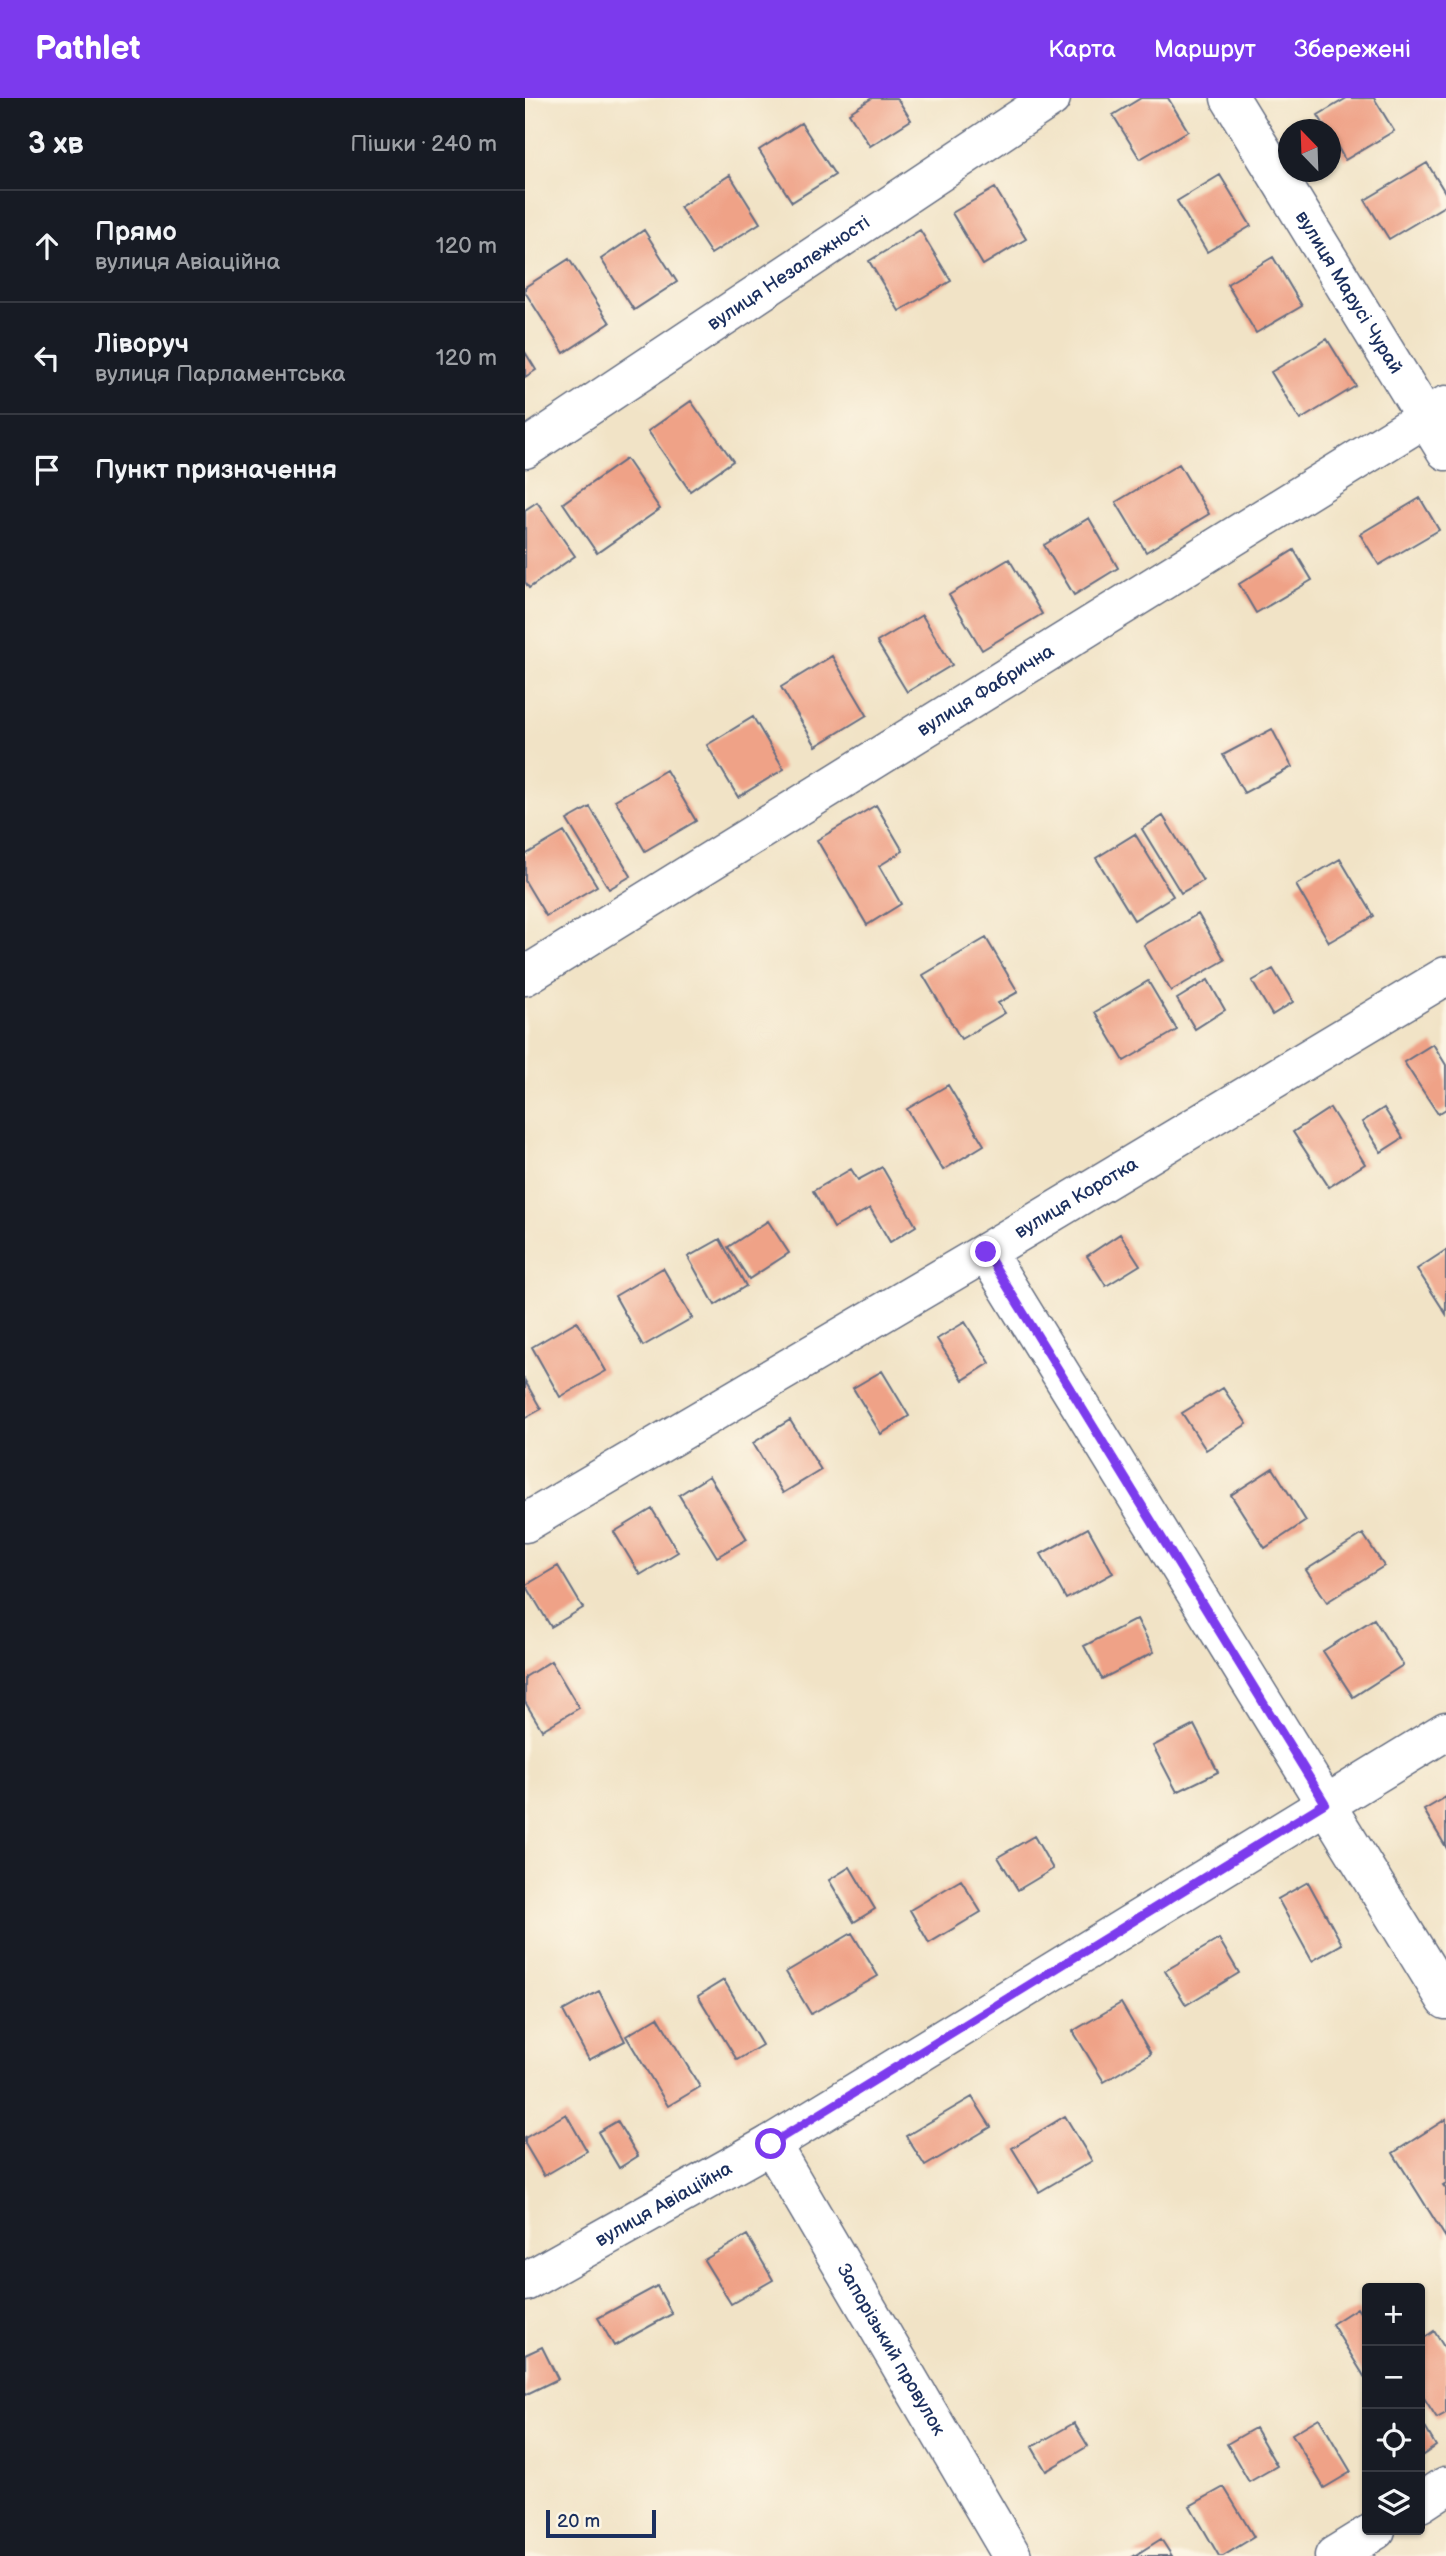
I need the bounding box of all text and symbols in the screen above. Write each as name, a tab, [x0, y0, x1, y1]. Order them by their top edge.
text: Pathlet	[35, 29, 140, 69]
text: Карта	[1048, 35, 1116, 64]
text: Маршрут	[1154, 35, 1256, 64]
text: Збережені	[1294, 35, 1411, 64]
north arrow	[1278, 119, 1341, 182]
text: 3 хв	[28, 126, 84, 162]
text: Пішки · 240 m	[350, 130, 497, 158]
street label: вулиця Марусі Чурай	[1290, 207, 1408, 378]
street label: вулиця Незалежності	[703, 211, 874, 335]
text: Прямо	[95, 217, 177, 248]
icon: ahead	[28, 227, 66, 265]
text: 120 m	[436, 232, 497, 260]
text: вулиця Авіаційна	[95, 248, 280, 276]
text: Ліворуч	[95, 329, 189, 360]
icon: left	[28, 339, 66, 377]
text: 120 m	[436, 344, 497, 372]
text: вулиця Парламентська	[95, 360, 346, 388]
icon: arrive	[28, 451, 66, 489]
text: Пункт призначення	[95, 455, 337, 486]
street label: вулиця Фабрична	[913, 639, 1058, 741]
street label: вулиця Коротка	[1011, 1152, 1142, 1244]
route end	[970, 1236, 1001, 1267]
route start	[755, 2128, 786, 2159]
street label: вулиця Авіаційна	[591, 2157, 736, 2252]
street label: Запорізький провулок	[832, 2259, 950, 2439]
map controls	[1362, 2283, 1425, 2535]
button: +	[1362, 2283, 1425, 2346]
button: −	[1362, 2346, 1425, 2409]
button: locate	[1362, 2409, 1425, 2472]
button: layers	[1362, 2472, 1425, 2535]
scale bar	[546, 2507, 656, 2539]
text: 20 m	[557, 2510, 600, 2533]

